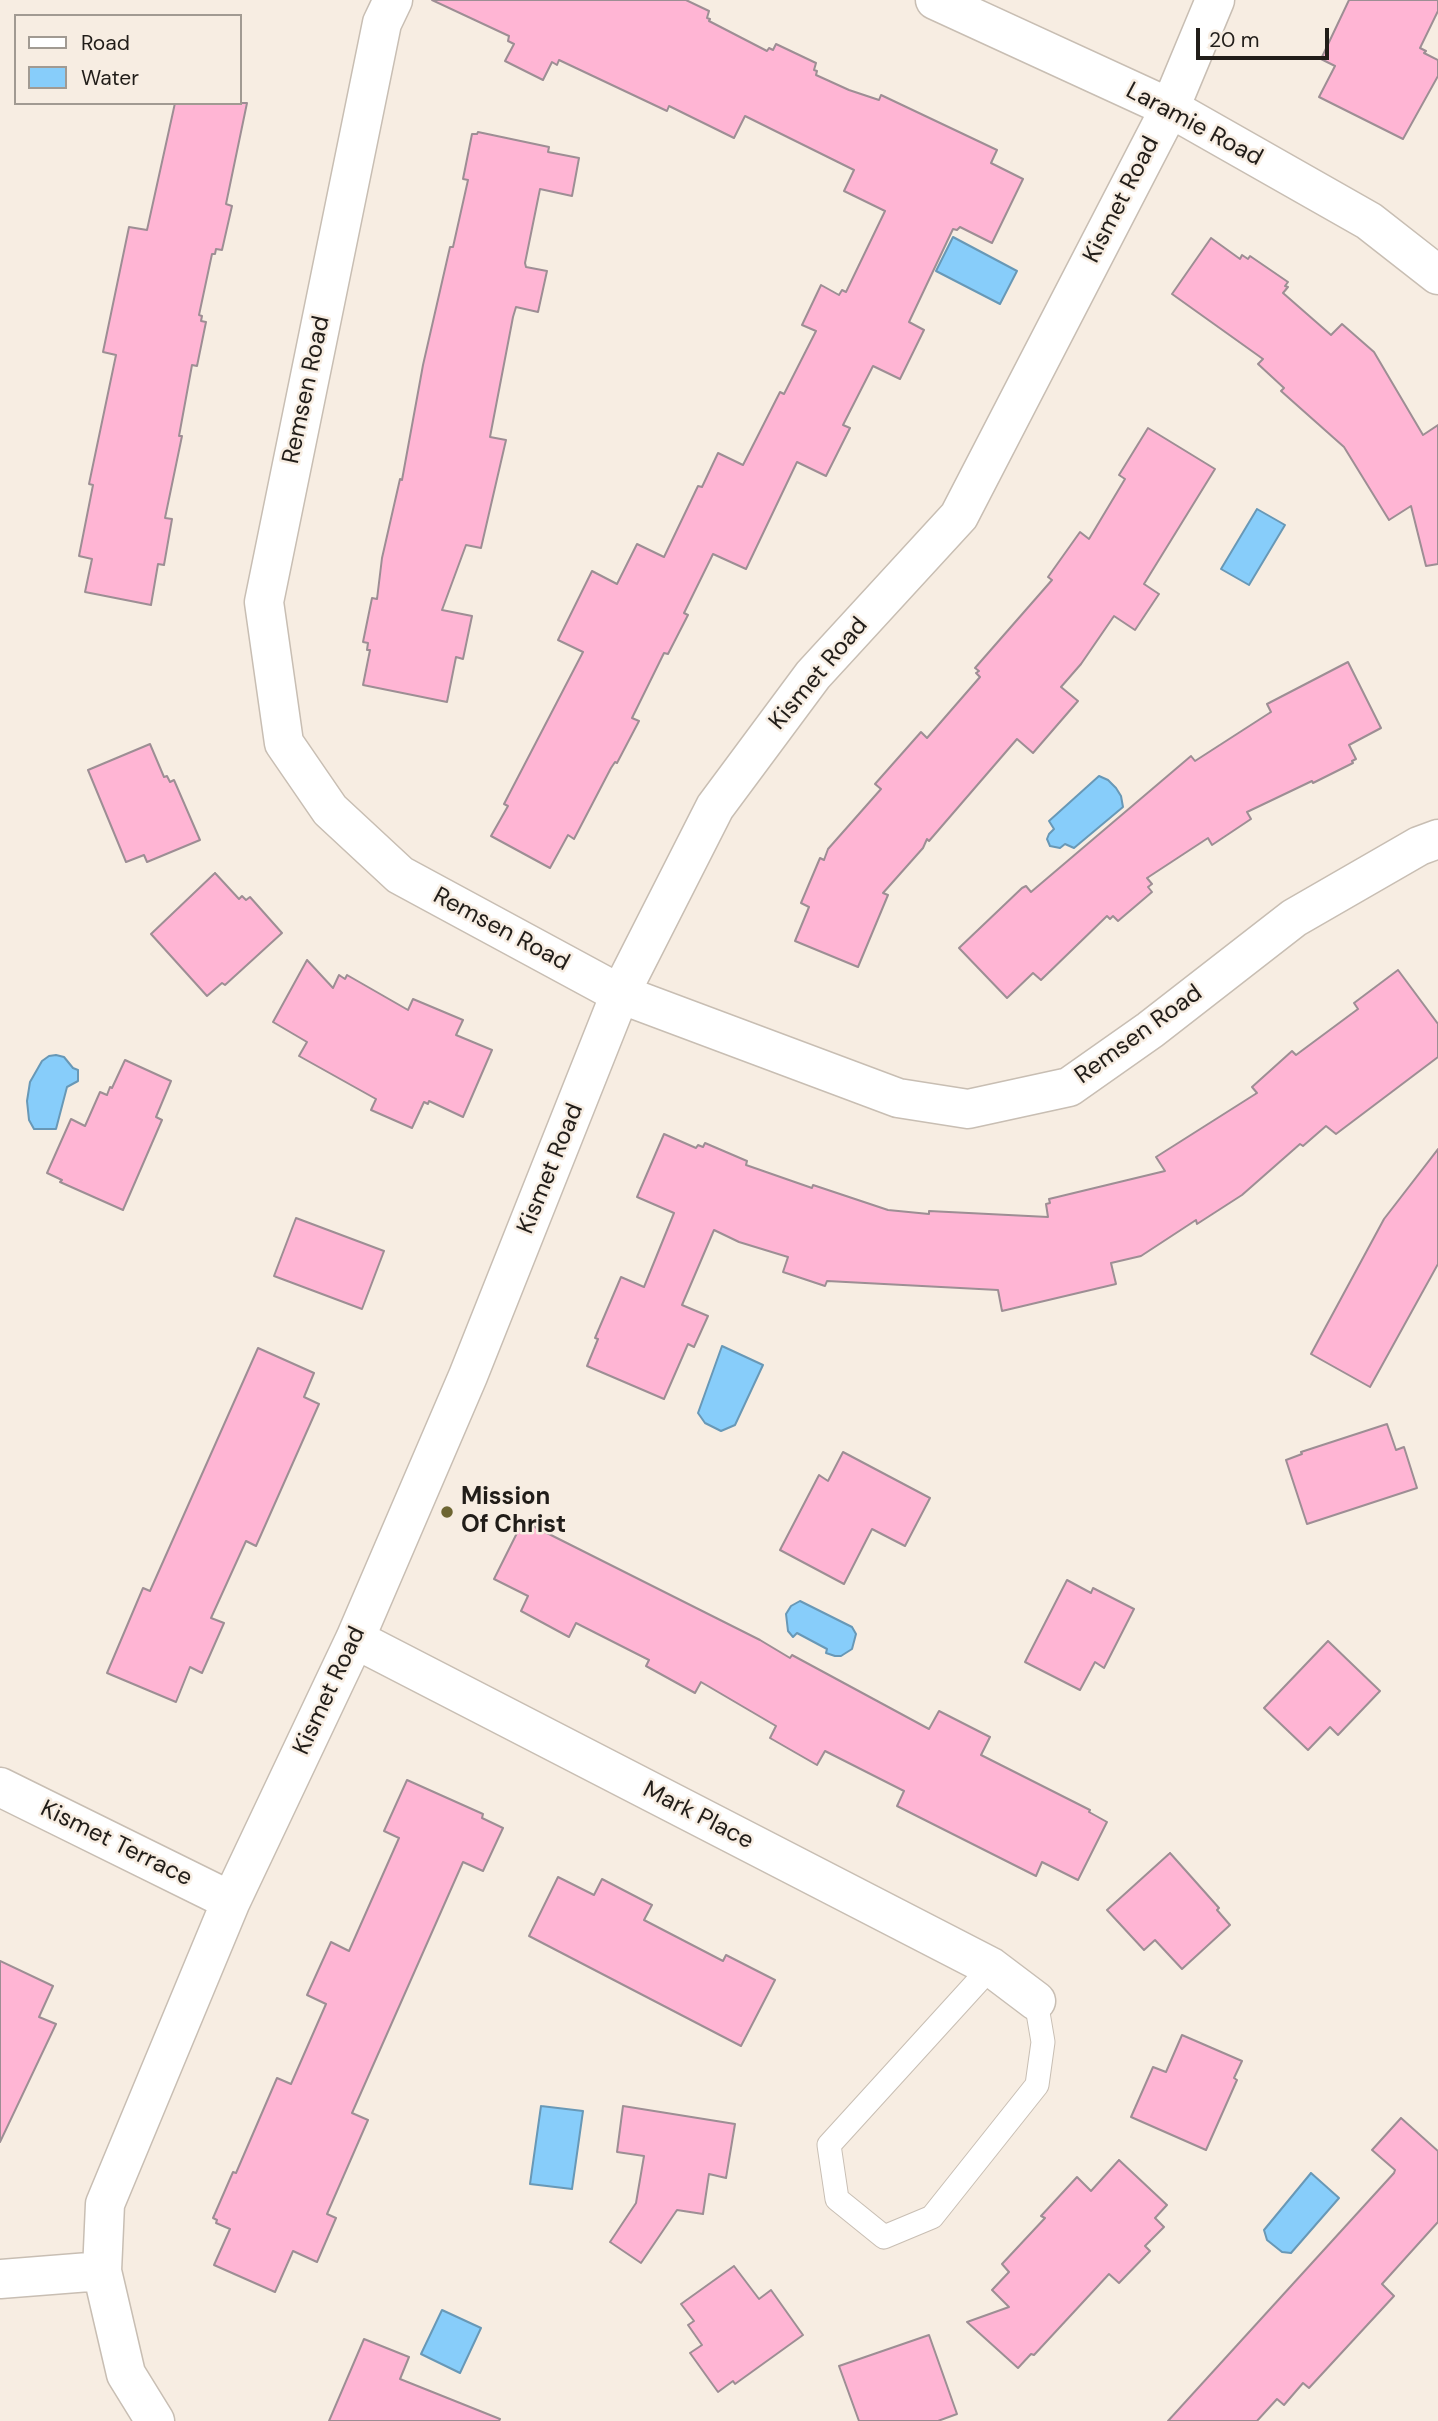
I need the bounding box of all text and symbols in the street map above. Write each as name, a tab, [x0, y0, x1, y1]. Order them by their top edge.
legend	[14, 14, 242, 105]
scale bar	[1200, 14, 1333, 58]
text: 20 m	[1209, 26, 1260, 54]
text: Road	[81, 29, 130, 57]
text: Water	[81, 64, 139, 92]
street label: Laramie Road	[1121, 77, 1267, 173]
street label: Kismet Road	[1078, 132, 1166, 268]
street label: Remsen Road	[277, 314, 337, 466]
street label: Kismet Road	[764, 612, 874, 736]
street label: Remsen Road	[428, 882, 574, 978]
street label: Remsen Road	[1070, 979, 1208, 1091]
street label: Kismet Road	[512, 1100, 590, 1238]
place label: Mission Of Christ	[461, 1484, 566, 1540]
marker: Mission Of Christ	[439, 1504, 455, 1520]
street label: Kismet Road	[288, 1622, 372, 1760]
street label: Mark Place	[638, 1776, 758, 1856]
street label: Kismet Terrace	[35, 1795, 197, 1893]

